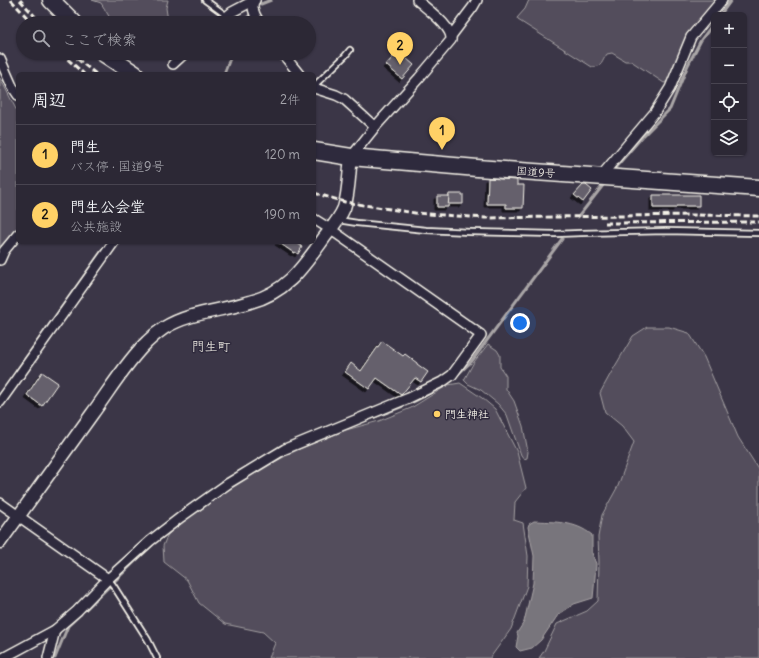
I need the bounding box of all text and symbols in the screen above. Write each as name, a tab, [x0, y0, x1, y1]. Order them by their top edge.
map controls	[711, 12, 747, 156]
button: +	[711, 12, 747, 48]
search box	[16, 16, 316, 60]
icon: search	[30, 27, 52, 49]
text: ここで検索	[62, 30, 137, 49]
pin: 2	[387, 32, 413, 65]
button: −	[711, 48, 747, 84]
button: locate	[711, 84, 747, 120]
text: 周辺	[32, 89, 66, 111]
text: 2件	[280, 91, 300, 108]
pin: 1	[429, 117, 455, 150]
button: layers	[711, 120, 747, 156]
text: 門生	[70, 137, 100, 156]
text: 1	[42, 146, 48, 163]
text: 120 m	[265, 146, 300, 163]
text: バス停 · 国道9号	[70, 158, 165, 175]
street label: 国道9号	[516, 164, 556, 180]
text: 門生公会堂	[70, 197, 145, 216]
text: 2	[41, 206, 49, 223]
text: 190 m	[264, 206, 300, 223]
text: 公共施設	[70, 218, 122, 235]
your location	[510, 313, 530, 333]
district label: 門生町	[191, 338, 231, 355]
place label: 門生神社	[445, 407, 489, 421]
marker: 門生神社	[432, 409, 442, 419]

